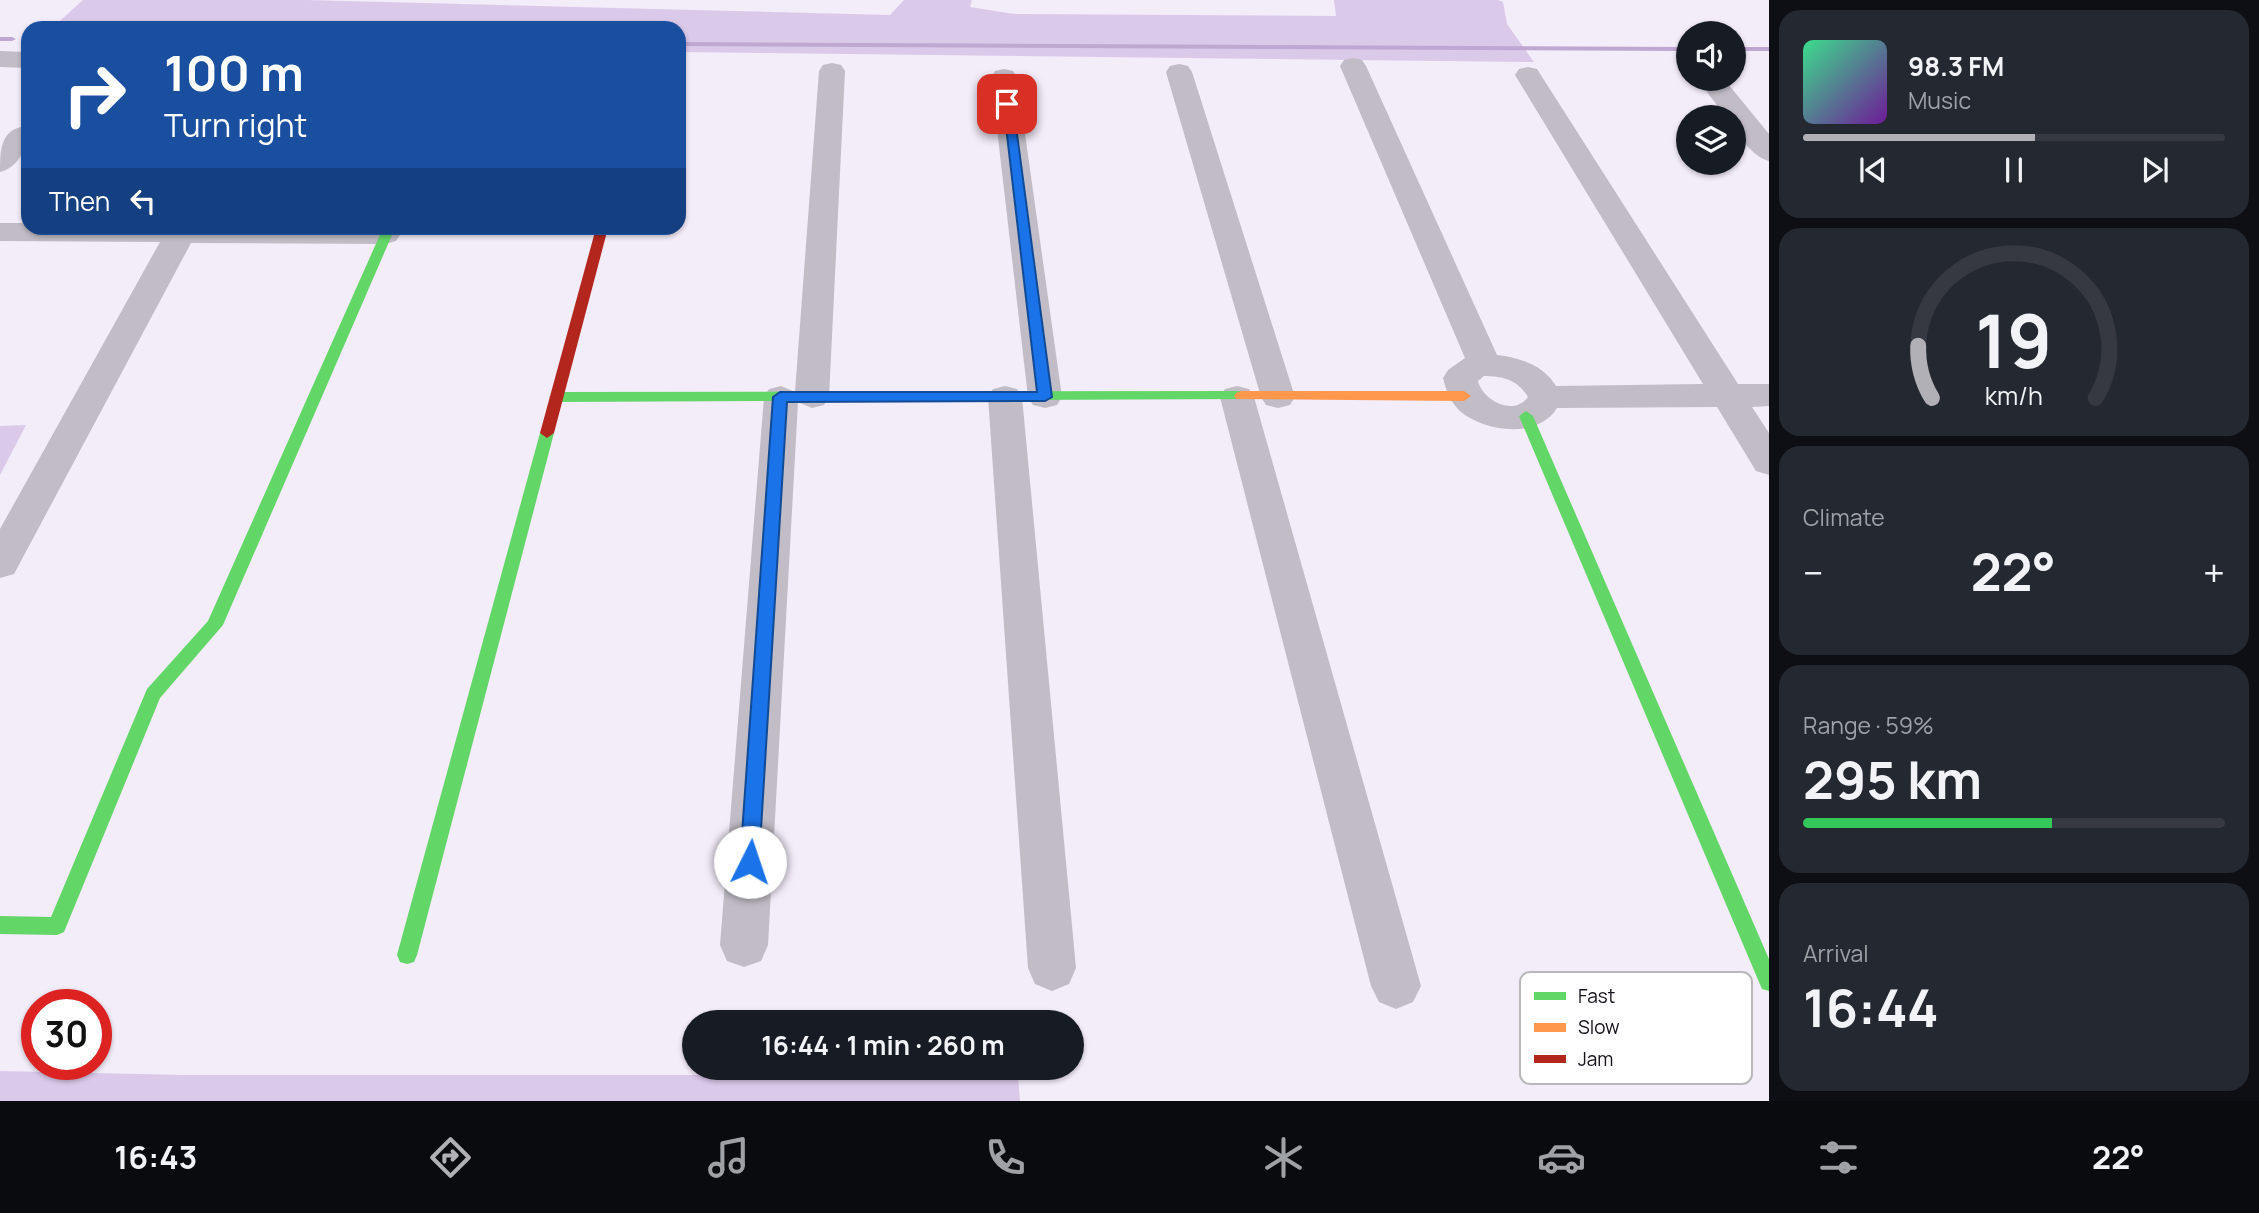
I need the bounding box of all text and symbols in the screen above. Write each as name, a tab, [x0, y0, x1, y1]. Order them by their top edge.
map controls	[1676, 21, 1746, 175]
button: sound	[1676, 21, 1746, 91]
text: 100 m	[164, 39, 304, 106]
text: 98.3 FM	[1908, 48, 2004, 84]
icon: right	[49, 49, 140, 140]
pin	[977, 74, 1037, 134]
text: Music	[1908, 84, 1971, 116]
icon: arrive	[988, 85, 1026, 123]
text: Turn right	[164, 103, 307, 147]
button: layers	[1676, 105, 1746, 175]
icon: previous	[1854, 151, 1892, 189]
icon: pause	[1995, 151, 2033, 189]
icon: next	[2136, 151, 2174, 189]
icon: left	[124, 182, 162, 220]
text: Then	[49, 183, 110, 219]
text: 19	[1975, 291, 2053, 391]
text: km/h	[1985, 378, 2043, 413]
text: Climate	[1803, 501, 1885, 533]
text: 22°	[1971, 536, 2056, 607]
text: −	[1803, 546, 1824, 598]
text: +	[2203, 546, 2225, 598]
text: Range · 59%	[1803, 709, 1934, 741]
text: 295 km	[1803, 744, 1982, 815]
position arrow	[713, 825, 787, 899]
text: Arrival	[1803, 937, 1869, 969]
legend	[1520, 972, 1752, 1084]
text: 16:44	[1803, 972, 1939, 1043]
text: Fast	[1578, 983, 1615, 1009]
speed limit sign: 30	[21, 989, 112, 1080]
text: Slow	[1578, 1014, 1620, 1040]
text: 16:44 · 1 min · 260 m	[761, 1027, 1005, 1063]
text: Jam	[1578, 1046, 1613, 1072]
icon: directions	[426, 1133, 475, 1182]
icon: music	[704, 1133, 753, 1182]
icon: phone	[981, 1133, 1030, 1182]
icon: climate	[1259, 1133, 1308, 1182]
icon: car	[1537, 1133, 1586, 1182]
icon: filters	[1814, 1133, 1863, 1182]
text: 16:43	[114, 1135, 197, 1179]
text: 22°	[2092, 1135, 2145, 1179]

